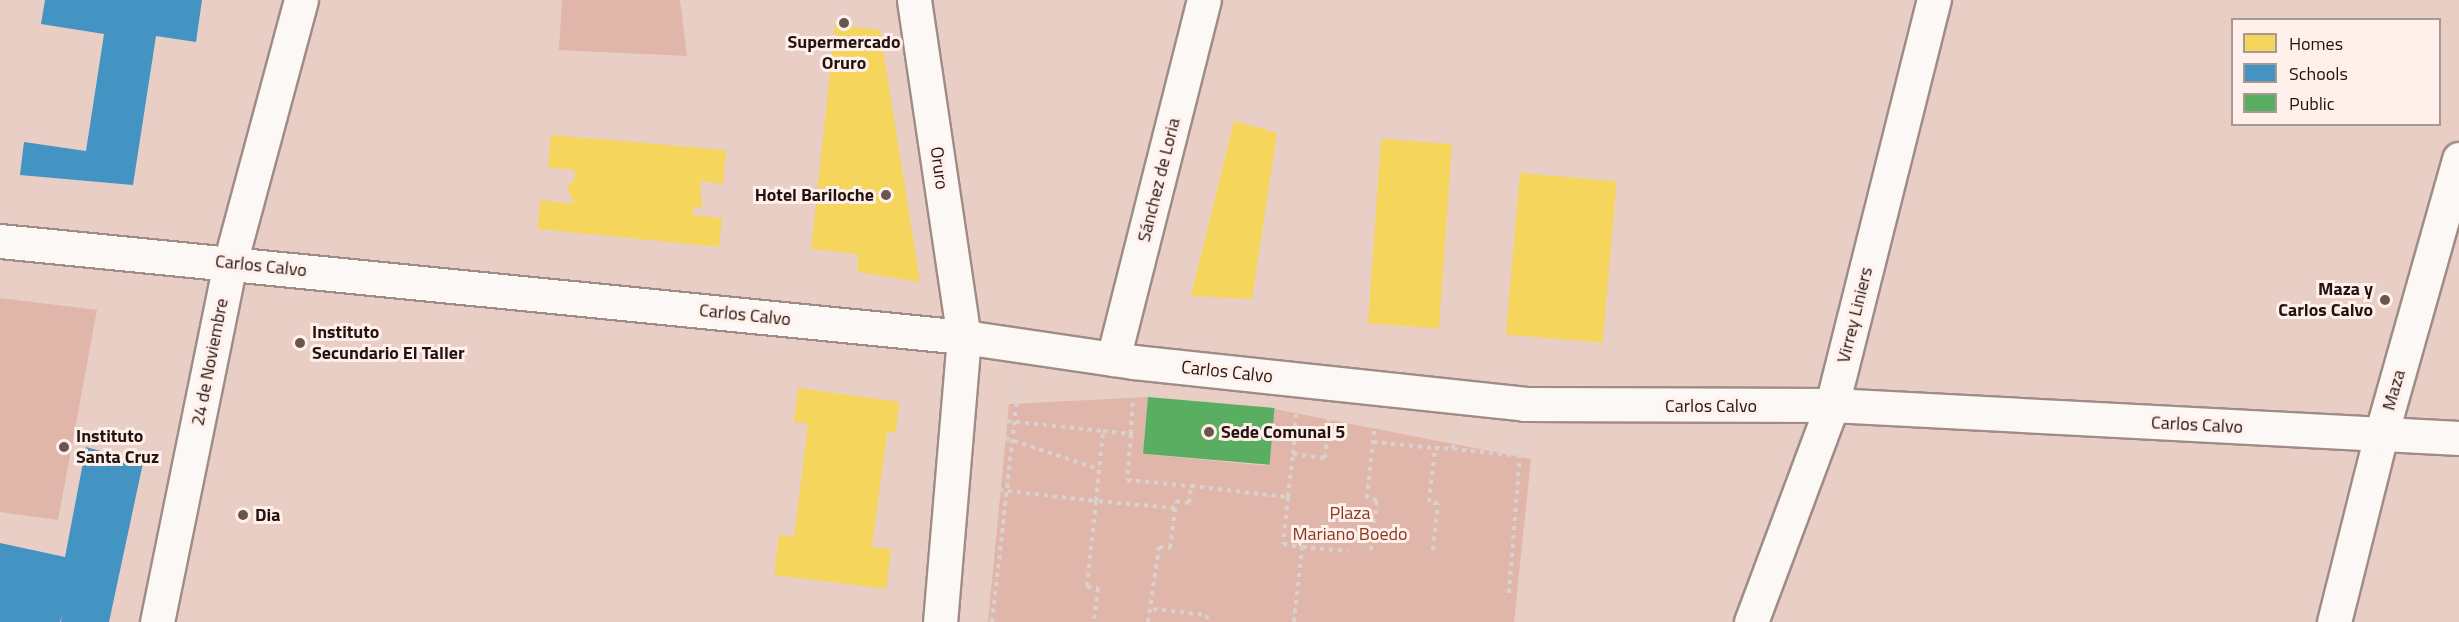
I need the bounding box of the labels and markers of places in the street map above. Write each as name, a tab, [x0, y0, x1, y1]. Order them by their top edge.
marker: Supermercado Oruro	[837, 16, 851, 30]
place label: Supermercado Oruro	[787, 32, 901, 74]
place label: Hotel Bariloche	[755, 184, 874, 206]
marker: Hotel Bariloche	[879, 188, 893, 202]
place label: Maza y Carlos Calvo	[2278, 279, 2373, 322]
marker: Maza y Carlos Calvo	[2378, 293, 2392, 307]
place label: Instituto Secundario El Taller	[312, 322, 465, 364]
marker: Instituto Secundario El Taller	[293, 336, 307, 350]
place label: Sede Comunal 5	[1221, 421, 1345, 443]
marker: Sede Comunal 5	[1202, 425, 1216, 439]
place label: Instituto Santa Cruz	[76, 426, 159, 468]
marker: Instituto Santa Cruz	[57, 440, 71, 454]
place label: Dia	[255, 504, 280, 526]
marker: Dia	[236, 508, 250, 522]

